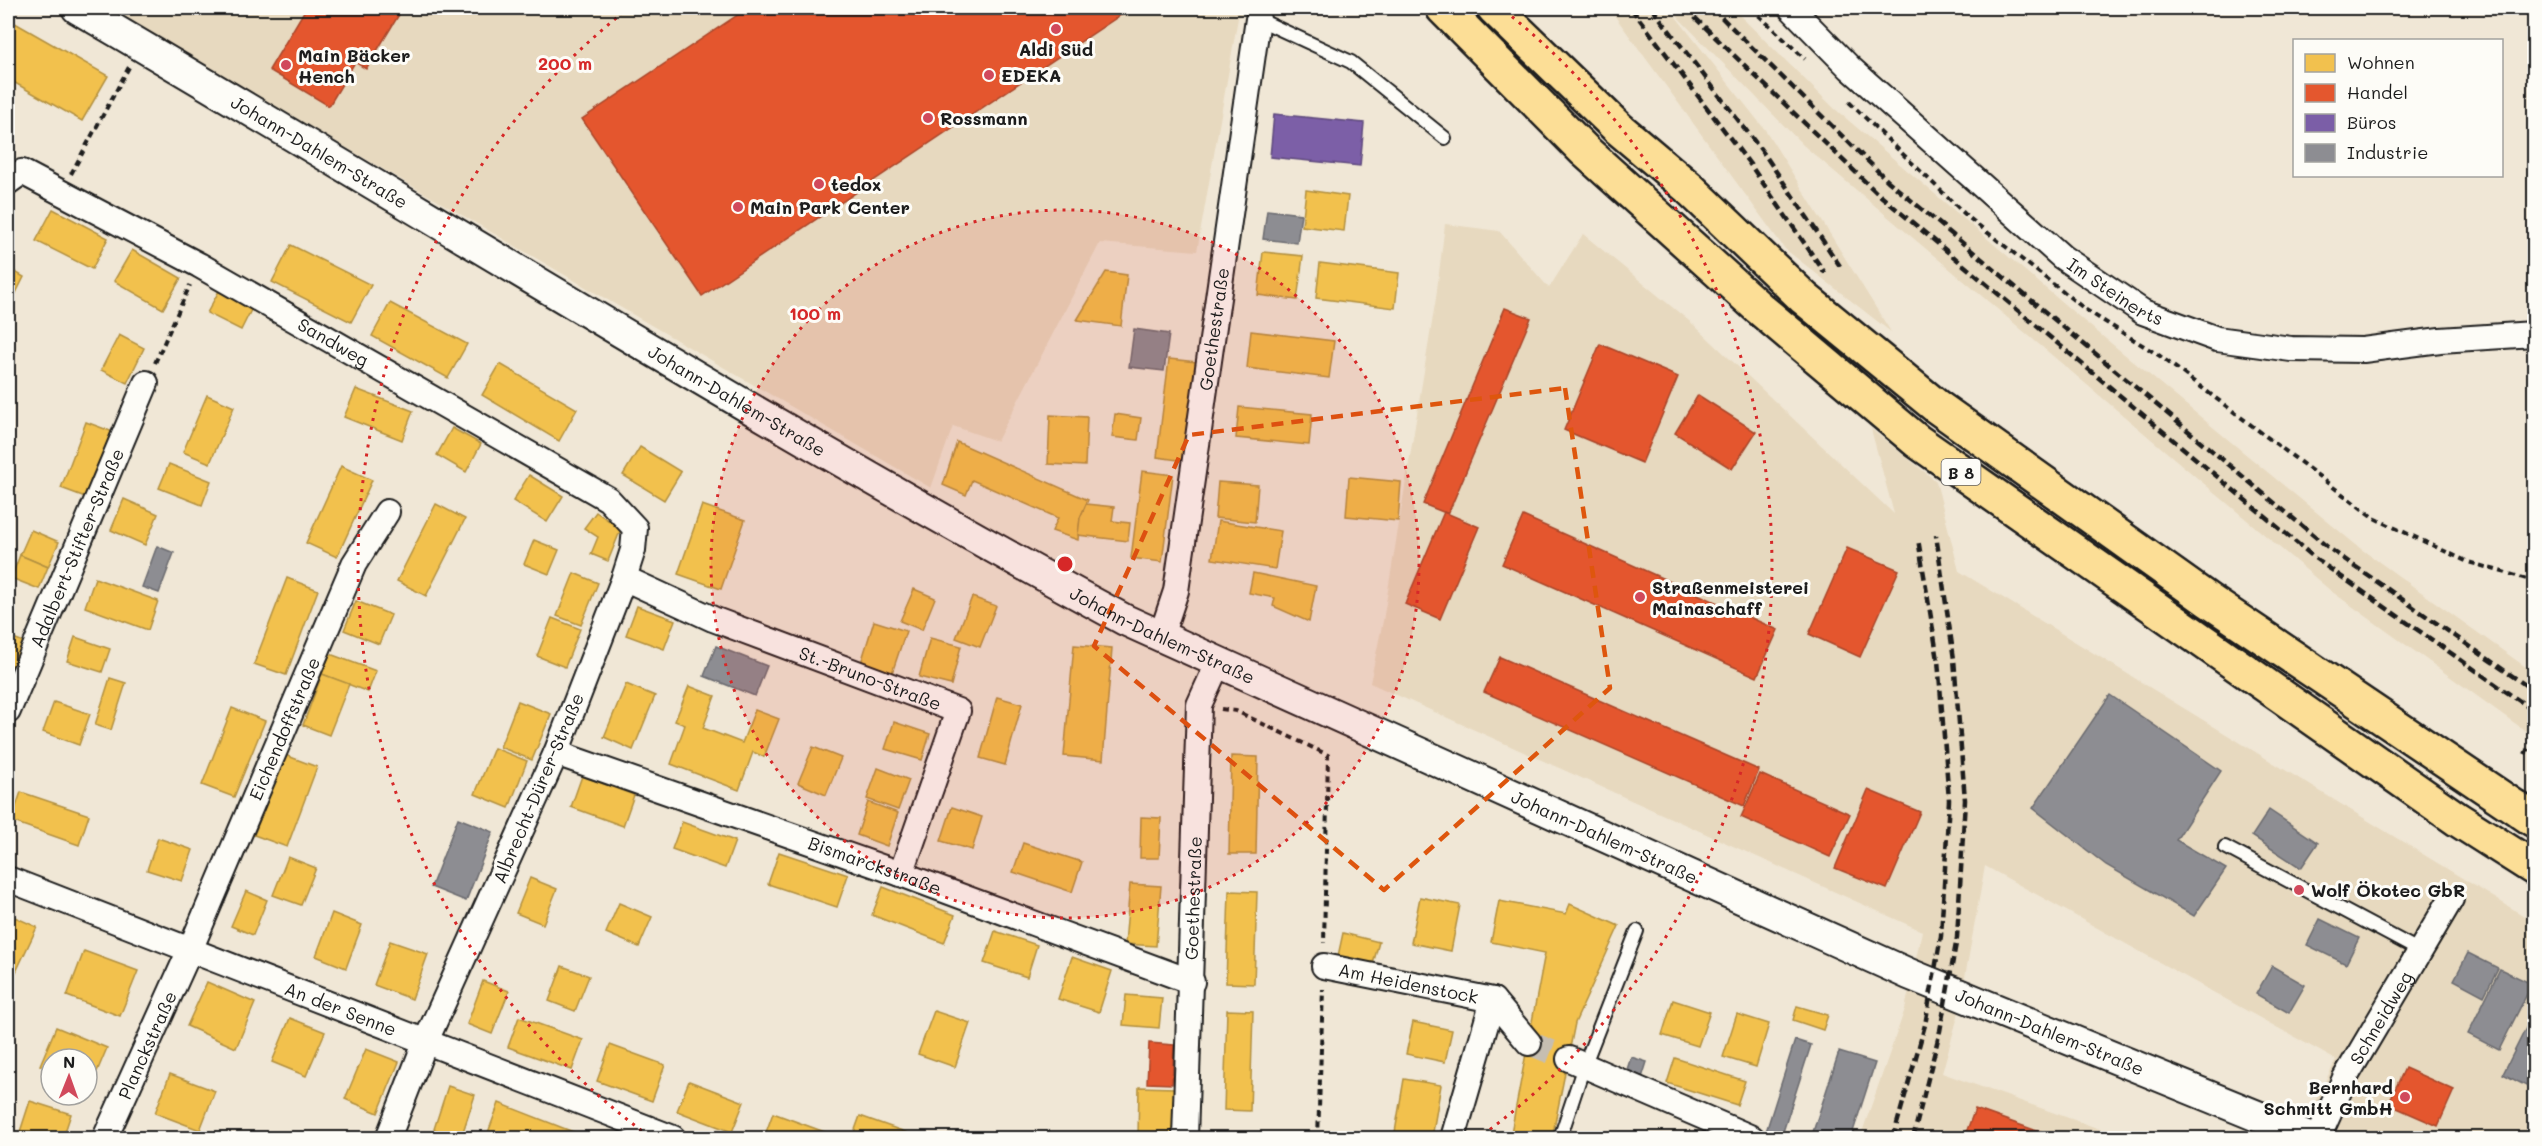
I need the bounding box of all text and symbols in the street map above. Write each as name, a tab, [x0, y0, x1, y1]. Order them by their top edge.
marker: Aldi Süd	[1049, 22, 1063, 36]
place label: Aldi Süd	[1019, 37, 1093, 61]
legend	[2293, 39, 2503, 177]
place label: Main Bäcker Hench	[298, 43, 410, 88]
text: Wohnen	[2347, 50, 2415, 74]
text: 200 m	[538, 51, 592, 75]
marker: Main Bäcker Hench	[279, 58, 293, 72]
place label: EDEKA	[1001, 63, 1061, 87]
marker: EDEKA	[982, 68, 996, 82]
text: Handel	[2347, 80, 2408, 104]
street label: Johann-Dahlem-Straße	[227, 90, 412, 214]
place label: Rossmann	[940, 106, 1028, 130]
text: Büros	[2347, 110, 2396, 134]
marker: Rossmann	[921, 111, 935, 125]
text: Industrie	[2347, 140, 2428, 164]
place label: tedox	[831, 172, 882, 196]
marker: tedox	[812, 177, 826, 191]
place label: Main Park Center	[750, 195, 910, 219]
marker: Main Park Center	[731, 200, 745, 214]
street label: Im Steinerts	[2063, 252, 2167, 330]
street label: Goethestraße	[1193, 266, 1234, 392]
text: 100 m	[789, 301, 841, 325]
street label: Sandweg	[293, 312, 373, 372]
street label: Johann-Dahlem-Straße	[644, 339, 830, 462]
street label: Adalbert-Stifter-Straße	[24, 445, 129, 651]
road number: B 8	[1942, 459, 1980, 485]
centre of rings	[1055, 554, 1075, 574]
place label: Straßenmeisterei Mainaschaff	[1652, 575, 1809, 620]
street label: Johann-Dahlem-Straße	[1066, 581, 1259, 689]
marker: Straßenmeisterei Mainaschaff	[1633, 590, 1647, 604]
street label: St.-Bruno-Straße	[796, 640, 945, 716]
street label: Eichendoffstraße	[243, 653, 325, 804]
street label: Albrecht-Dürer-Straße	[487, 689, 589, 887]
street label: Johann-Dahlem-Straße	[1508, 784, 1702, 889]
street label: Bismarckstraße	[805, 830, 945, 900]
street label: Goethestraße	[1179, 836, 1207, 960]
place label: Wolf Ökotec GbR	[2311, 878, 2465, 902]
marker: Wolf Ökotec GbR	[2292, 883, 2306, 897]
street label: Am Heidenstock	[1336, 957, 1480, 1009]
street label: Schneidweg	[2344, 966, 2418, 1069]
street label: An der Senne	[281, 976, 400, 1041]
street label: Johann-Dahlem-Straße	[1952, 982, 2148, 1081]
street label: Planckstraße	[112, 987, 182, 1103]
north arrow	[39, 1047, 99, 1107]
text: N	[63, 1051, 76, 1072]
place label: Bernhard Schmitt GmbH	[2264, 1075, 2393, 1120]
marker: Bernhard Schmitt GmbH	[2398, 1090, 2412, 1104]

